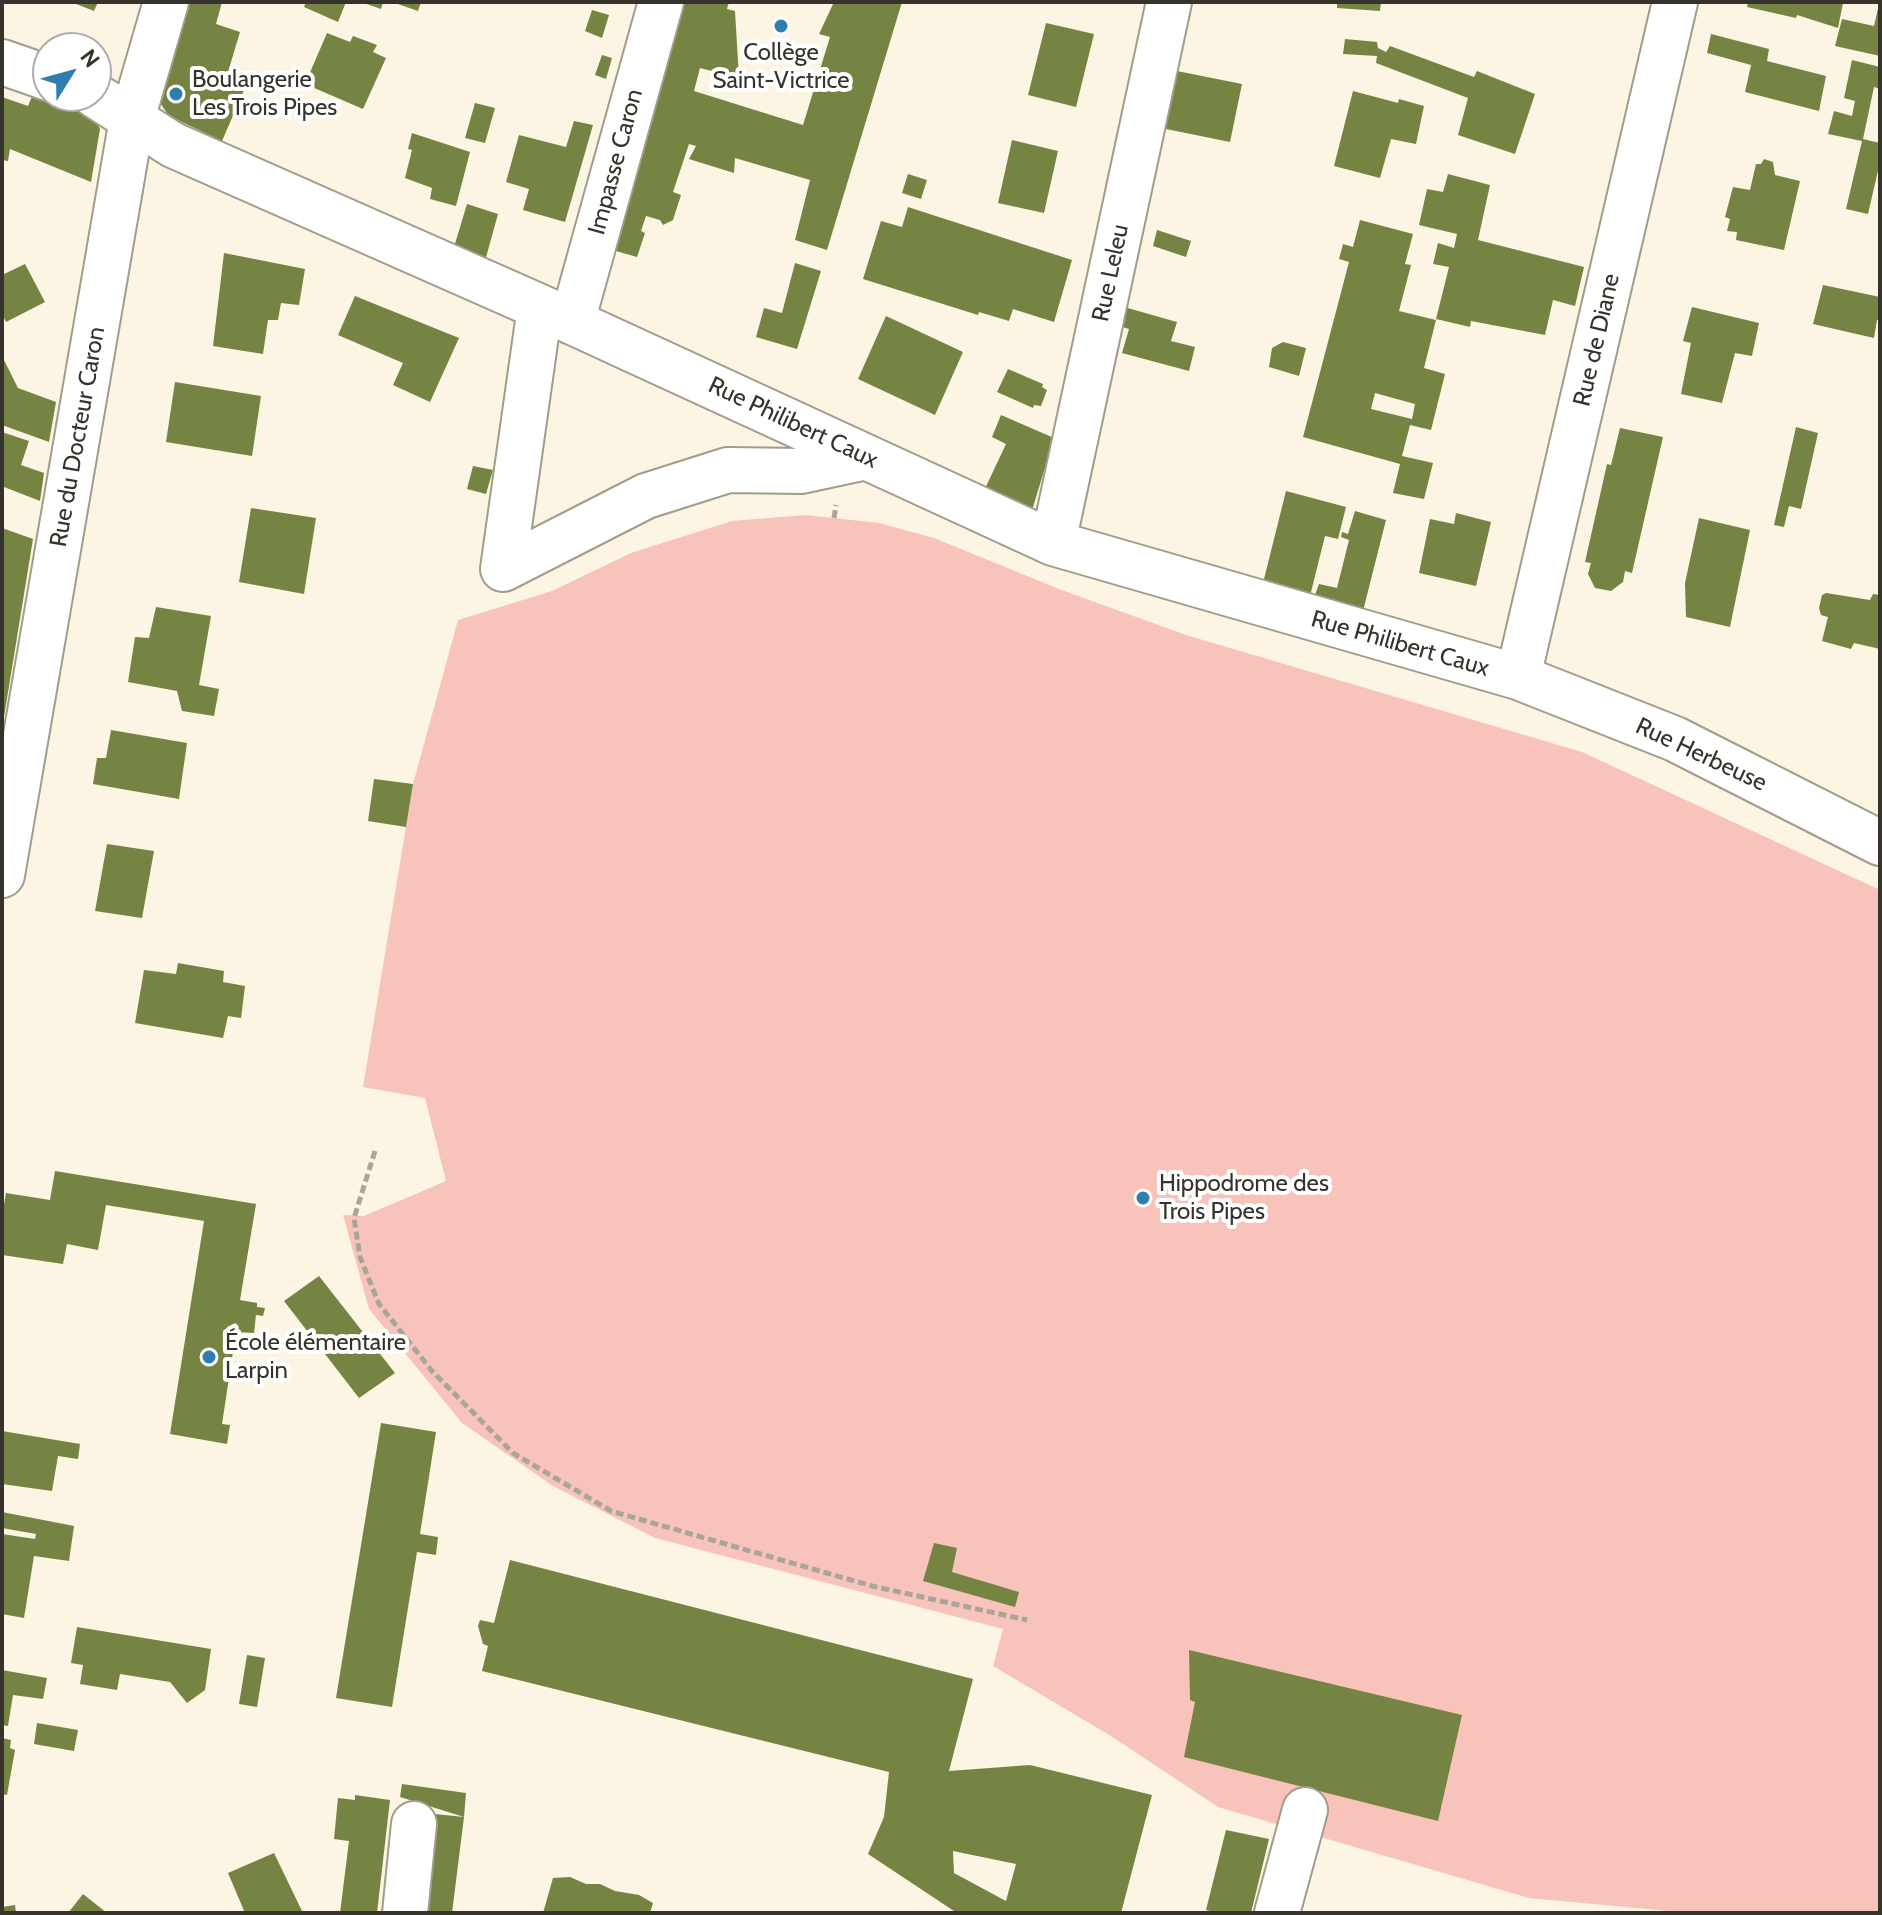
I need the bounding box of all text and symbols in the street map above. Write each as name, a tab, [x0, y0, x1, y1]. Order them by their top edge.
marker: Collège Saint-Victrice	[772, 17, 790, 35]
north arrow	[32, 32, 112, 112]
place label: Collège Saint-Victrice	[712, 39, 850, 95]
text: N	[75, 44, 105, 73]
place label: Boulangerie Les Trois Pipes	[192, 66, 337, 122]
marker: Boulangerie Les Trois Pipes	[167, 85, 185, 103]
street label: Impasse Caron	[583, 86, 649, 238]
street label: Rue Leleu	[1087, 222, 1135, 324]
street label: Rue de Diane	[1568, 271, 1626, 409]
street label: Rue du Docteur Caron	[44, 325, 112, 549]
street label: Rue Philibert Caux	[704, 371, 882, 475]
street label: Rue Philibert Caux	[1308, 605, 1492, 683]
street label: Rue Herbeuse	[1631, 712, 1771, 798]
place label: Hippodrome des Trois Pipes	[1159, 1170, 1329, 1226]
marker: Hippodrome des Trois Pipes	[1134, 1189, 1152, 1207]
place label: École élémentaire Larpin	[225, 1329, 406, 1385]
marker: École élémentaire Larpin	[200, 1348, 218, 1366]

